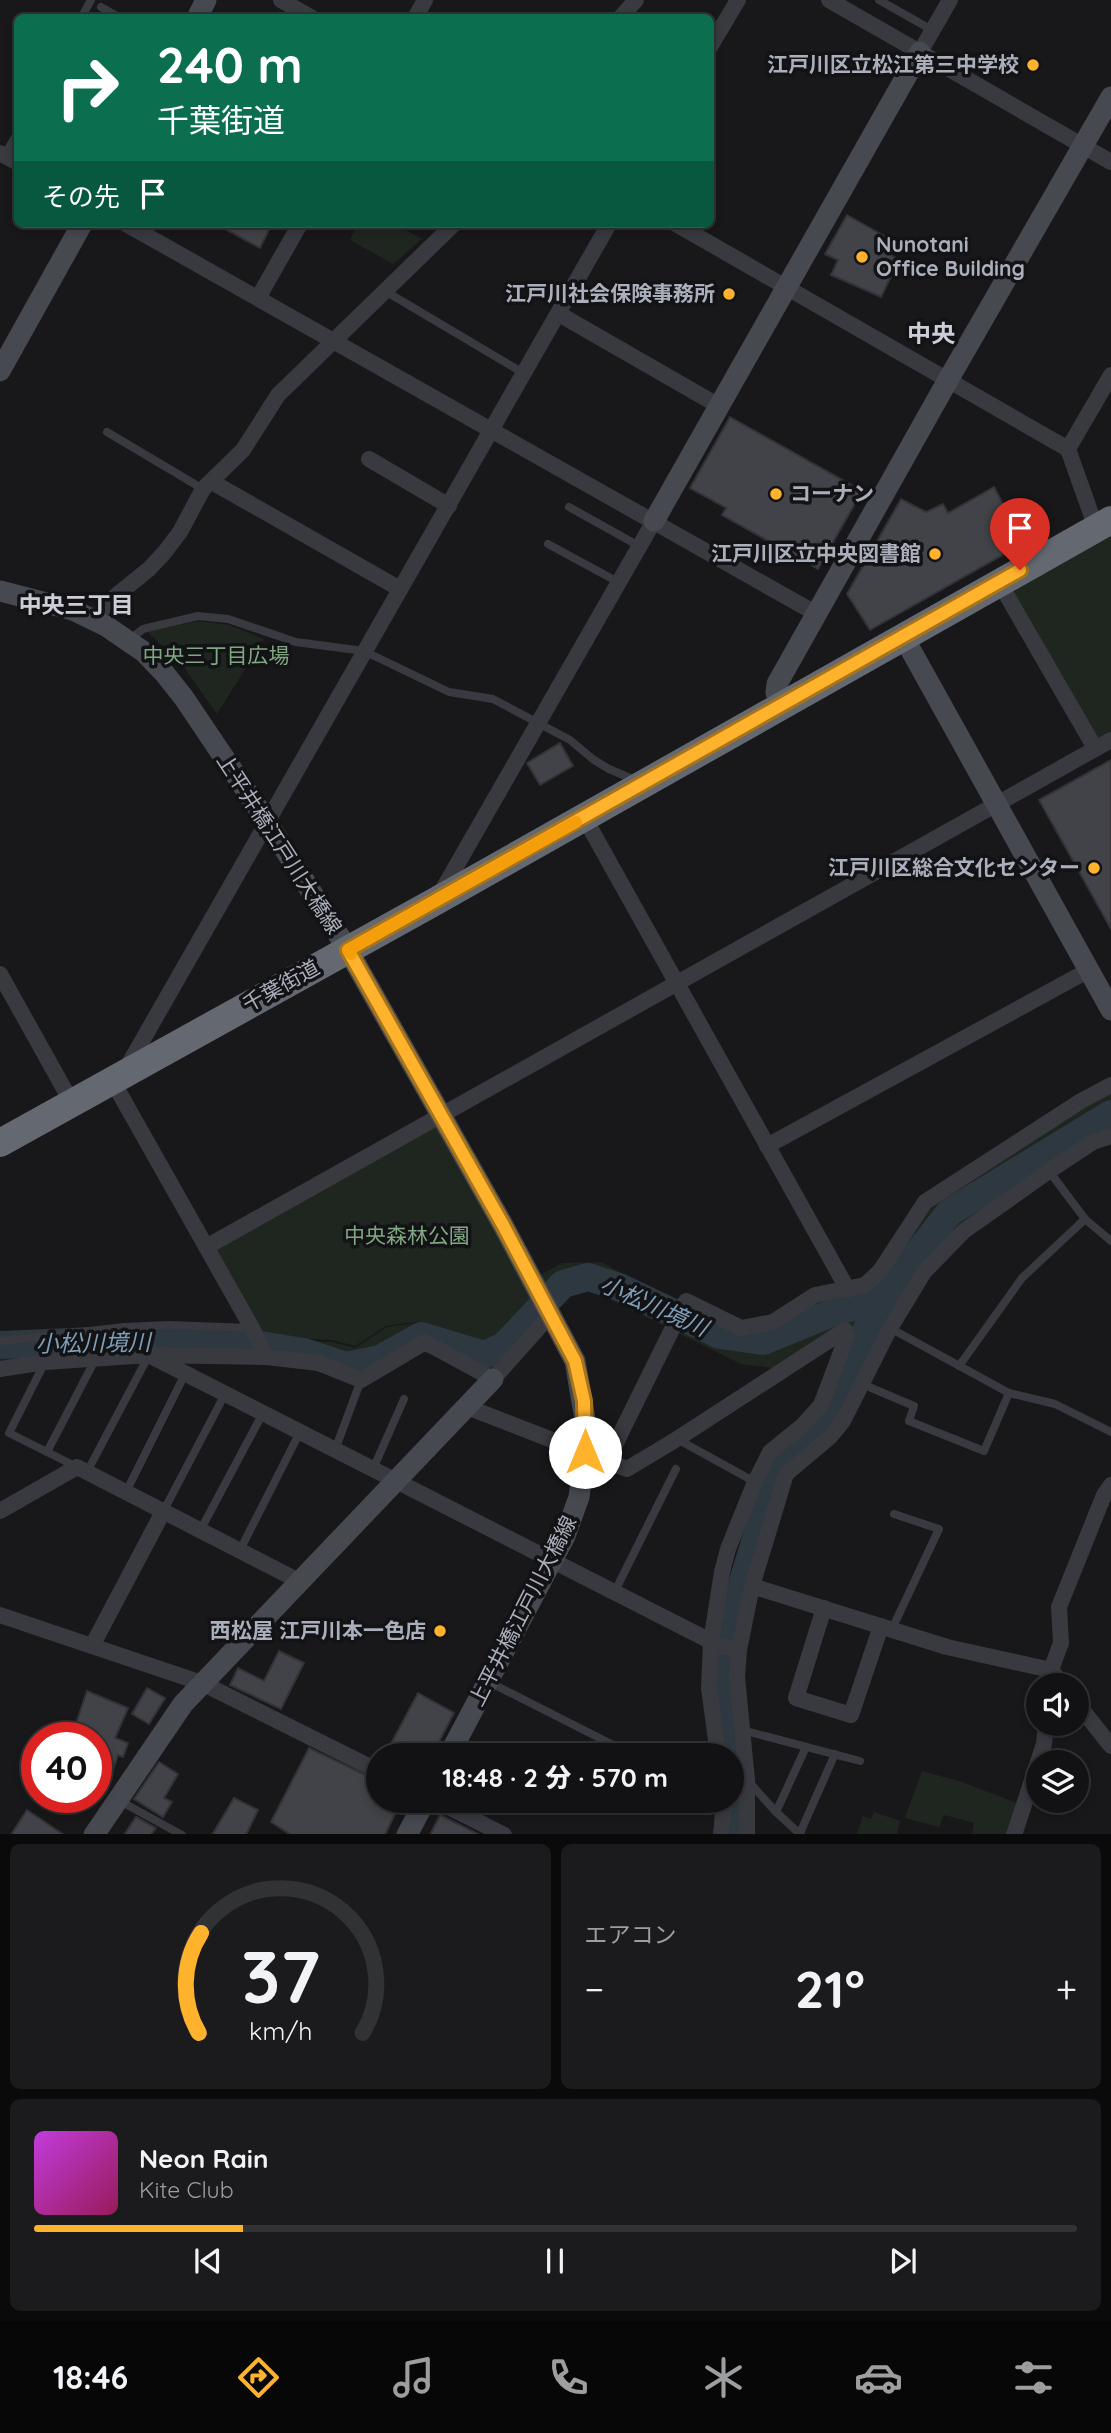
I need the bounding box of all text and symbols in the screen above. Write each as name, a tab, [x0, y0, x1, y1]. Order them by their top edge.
text: 240 m	[157, 34, 303, 95]
icon: right	[42, 42, 133, 133]
place label: 江戸川区立松江第三中学校	[767, 51, 1019, 77]
marker: 江戸川区立松江第三中学校	[1025, 57, 1041, 73]
text: 千葉街道	[157, 100, 285, 140]
icon: arrive	[134, 175, 172, 213]
text: その先	[42, 180, 120, 213]
place label: Nunotani Office Building	[876, 231, 1025, 281]
marker: Nunotani Office Building	[854, 249, 870, 265]
place label: 江戸川社会保険事務所	[505, 280, 715, 306]
marker: 江戸川社会保険事務所	[721, 286, 737, 302]
district label: 中央	[907, 318, 955, 348]
place label: コーナン	[790, 480, 874, 506]
marker: コーナン	[768, 486, 784, 502]
pin	[990, 498, 1050, 570]
icon: arrive	[1001, 509, 1039, 547]
place label: 江戸川区立中央図書館	[711, 540, 921, 566]
marker: 江戸川区立中央図書館	[927, 546, 943, 562]
district label: 中央三丁目	[19, 590, 134, 619]
park label: 中央三丁目広場	[143, 642, 290, 668]
street label: 上平井橋江戸川大橋線	[212, 748, 348, 939]
place label: 江戸川区総合文化センター	[828, 854, 1080, 880]
marker: 江戸川区総合文化センター	[1086, 860, 1102, 876]
street label: 千葉街道	[237, 953, 324, 1017]
park label: 中央森林公園	[344, 1222, 470, 1248]
water label: 小松川境川	[596, 1269, 715, 1343]
water label: 小松川境川	[35, 1327, 154, 1358]
position arrow	[548, 1415, 622, 1489]
street label: 上平井橋江戸川大橋線	[463, 1511, 581, 1710]
place label: 西松屋 江戸川本一色店	[210, 1617, 426, 1643]
marker: 西松屋 江戸川本一色店	[432, 1623, 448, 1639]
map controls	[1026, 1673, 1089, 1813]
button: sound	[1026, 1673, 1089, 1736]
speed limit sign: 40	[21, 1722, 112, 1813]
button: layers	[1026, 1750, 1089, 1813]
text: 18:48 · 2 分 · 570 m	[442, 1761, 668, 1794]
text: エアコン	[585, 1920, 677, 1949]
text: 37	[241, 1930, 320, 2021]
text: 21°	[795, 1956, 865, 2021]
text: −	[585, 1965, 604, 2013]
text: +	[1056, 1965, 1077, 2013]
text: km/h	[249, 2014, 312, 2045]
text: Neon Rain	[139, 2142, 268, 2175]
text: Kite Club	[139, 2175, 234, 2204]
icon: previous	[189, 2242, 227, 2280]
icon: pause	[536, 2242, 574, 2280]
icon: next	[884, 2242, 922, 2280]
icon: directions	[234, 2353, 283, 2402]
icon: music	[389, 2353, 438, 2402]
icon: phone	[544, 2353, 593, 2402]
icon: climate	[699, 2353, 748, 2402]
icon: car	[854, 2353, 903, 2402]
icon: filters	[1009, 2353, 1058, 2402]
text: 18:46	[53, 2357, 128, 2397]

